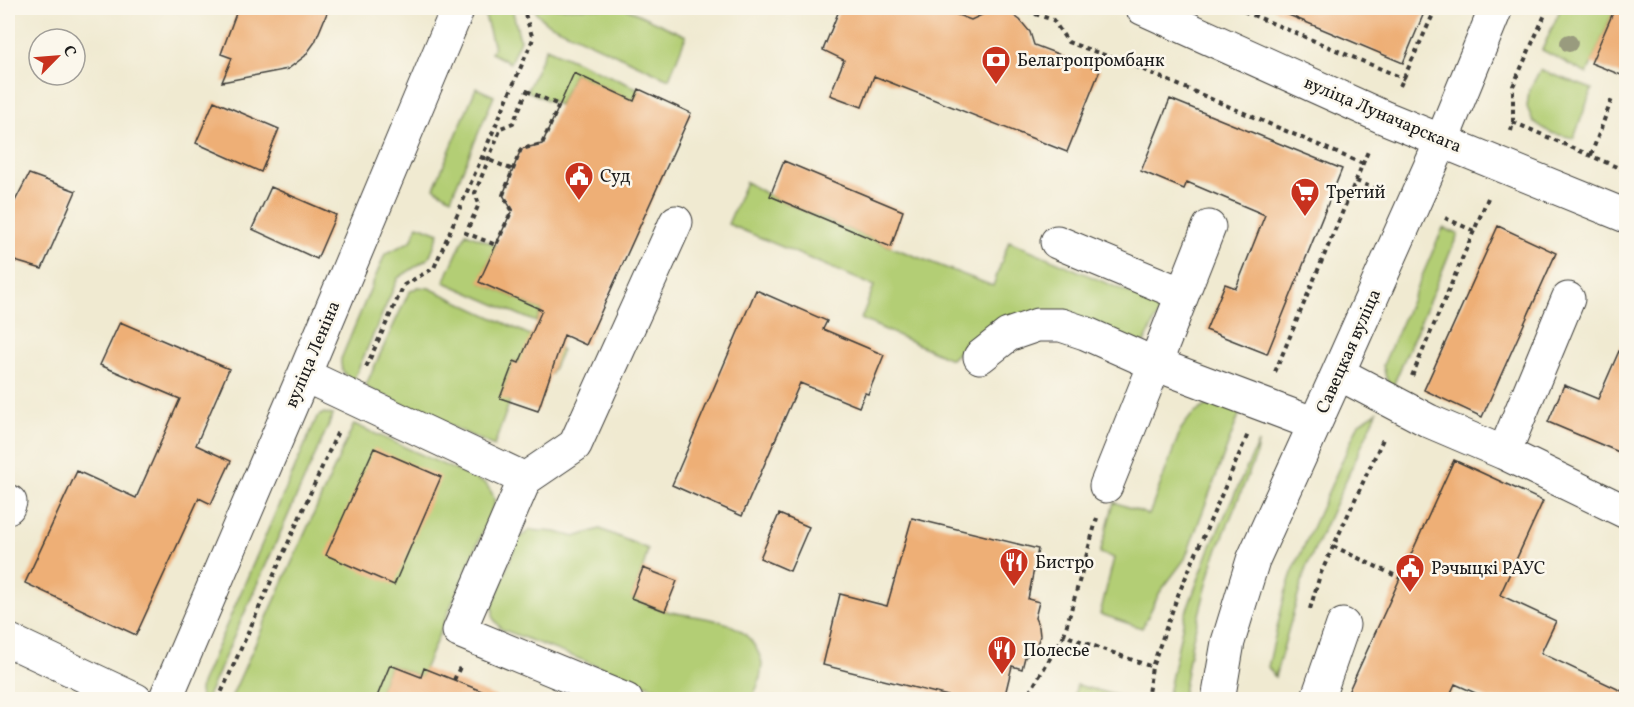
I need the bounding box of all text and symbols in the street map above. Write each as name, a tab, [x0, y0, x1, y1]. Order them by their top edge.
north arrow	[27, 27, 87, 87]
text: С	[57, 42, 81, 61]
bank icon: Белагропромбанк	[980, 44, 1012, 86]
place label: Белагропромбанк	[1017, 49, 1165, 74]
street label: вуліца Луначарскага	[1300, 71, 1465, 160]
public building icon: Суд	[563, 160, 595, 202]
place label: Суд	[600, 165, 630, 190]
supermarket icon: Третий	[1289, 176, 1321, 218]
place label: Третий	[1326, 181, 1386, 206]
street label: Савецкая вуліца	[1311, 285, 1388, 418]
street label: вуліца Леніна	[280, 297, 347, 412]
restaurant icon: Бистро	[998, 546, 1030, 588]
place label: Бистро	[1035, 551, 1094, 576]
public building icon: Рэчыцкі РАУС	[1394, 552, 1426, 594]
place label: Рэчыцкі РАУС	[1431, 557, 1546, 582]
restaurant icon: Полесье	[986, 634, 1018, 676]
place label: Полесье	[1023, 639, 1090, 664]

